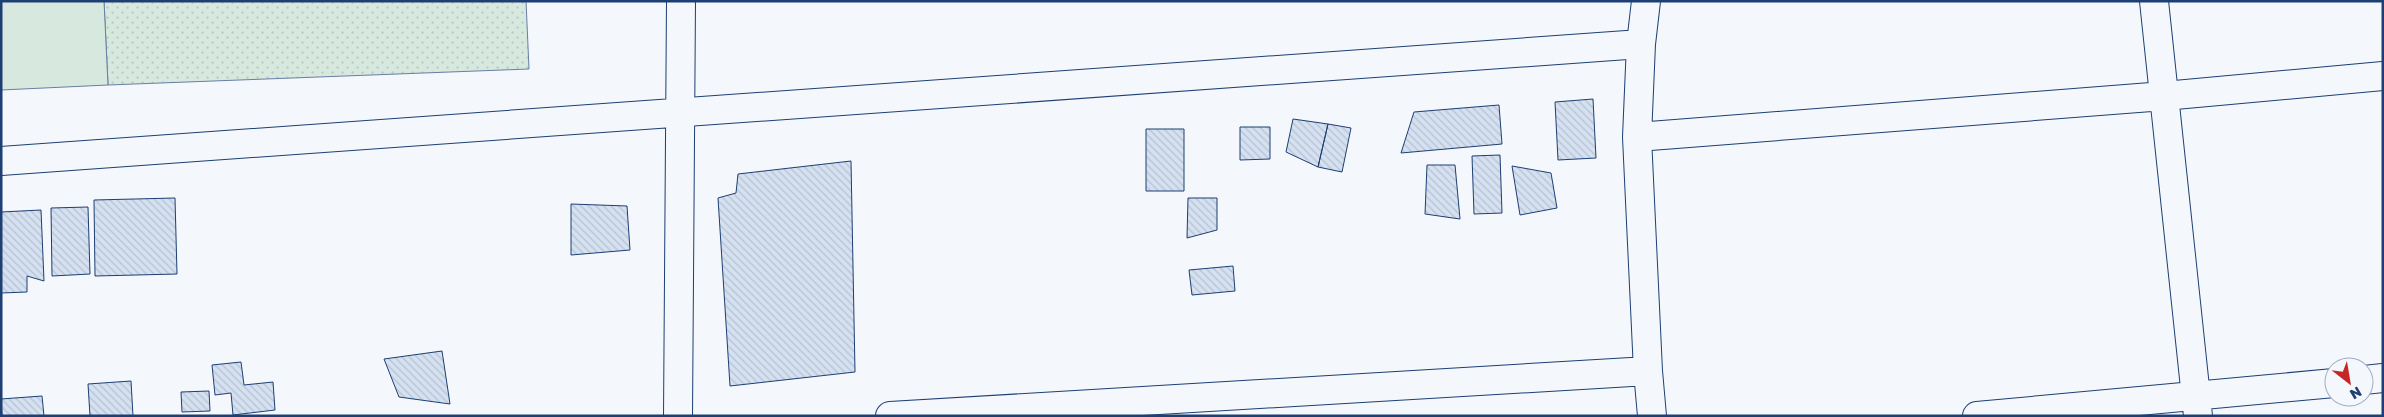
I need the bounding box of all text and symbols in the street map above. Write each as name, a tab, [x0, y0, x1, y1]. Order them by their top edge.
north arrow	[2324, 357, 2374, 407]
text: N	[2347, 384, 2365, 404]

